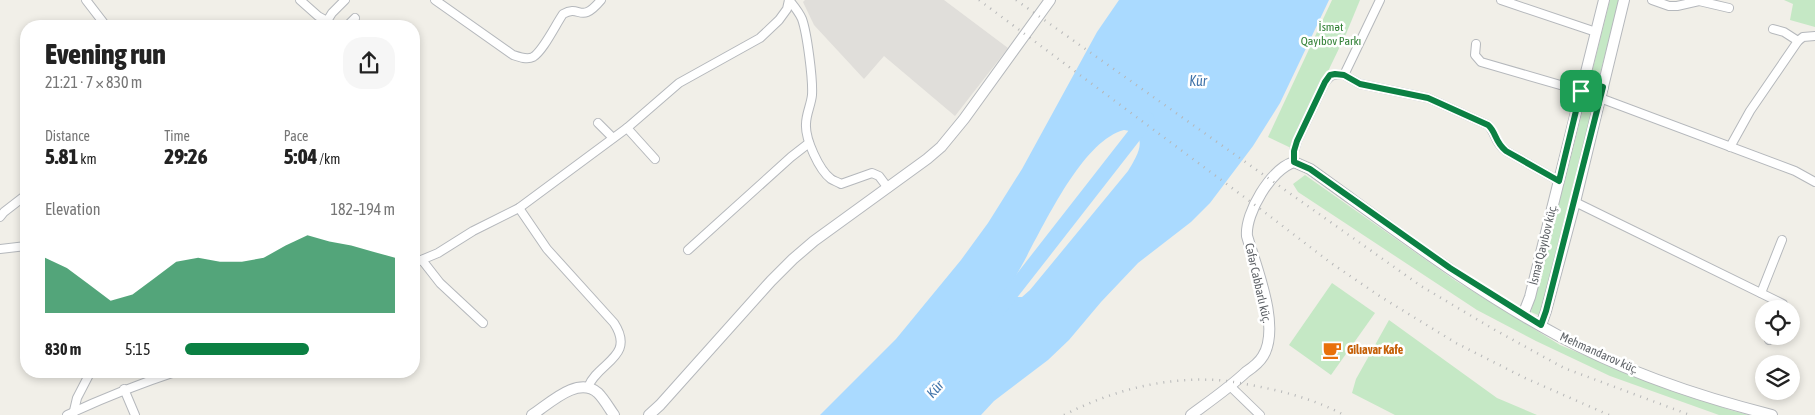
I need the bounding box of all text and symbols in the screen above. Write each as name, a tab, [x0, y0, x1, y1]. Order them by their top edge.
park label: İsmət Qayıbov Parkı	[1301, 20, 1361, 48]
button: share	[343, 37, 395, 89]
text: Evening run	[45, 38, 166, 70]
pin	[1560, 70, 1602, 112]
text: 21:21 · 7 × 830 m	[45, 73, 142, 91]
water label: Kür	[1189, 73, 1208, 89]
icon: arrive	[1567, 77, 1595, 105]
text: Distance	[45, 128, 90, 144]
text: Time	[164, 128, 190, 144]
text: Pace	[284, 128, 308, 144]
text: 5.81	[45, 144, 78, 168]
text: 29:26	[164, 144, 208, 168]
text: 5:04	[284, 144, 317, 168]
text: km	[78, 151, 97, 167]
text: /km	[317, 151, 340, 167]
text: Elevation	[45, 200, 100, 218]
text: 182–194 m	[331, 200, 395, 218]
street label: İsmət Qayıbov küç.	[1526, 203, 1560, 287]
street label: Cəfər Cabbarlı küç.	[1242, 242, 1274, 324]
map controls	[1755, 300, 1800, 400]
button: locate	[1755, 300, 1800, 345]
street label: Mehmandarov küç.	[1558, 330, 1640, 376]
cafe icon: Gilıavar Kafe	[1321, 339, 1343, 361]
text: 830 m	[45, 340, 81, 358]
text: 5:15	[125, 340, 150, 358]
place label: Gilıavar Kafe	[1347, 343, 1404, 357]
button: layers	[1755, 355, 1800, 400]
water label: Kür	[923, 376, 947, 401]

